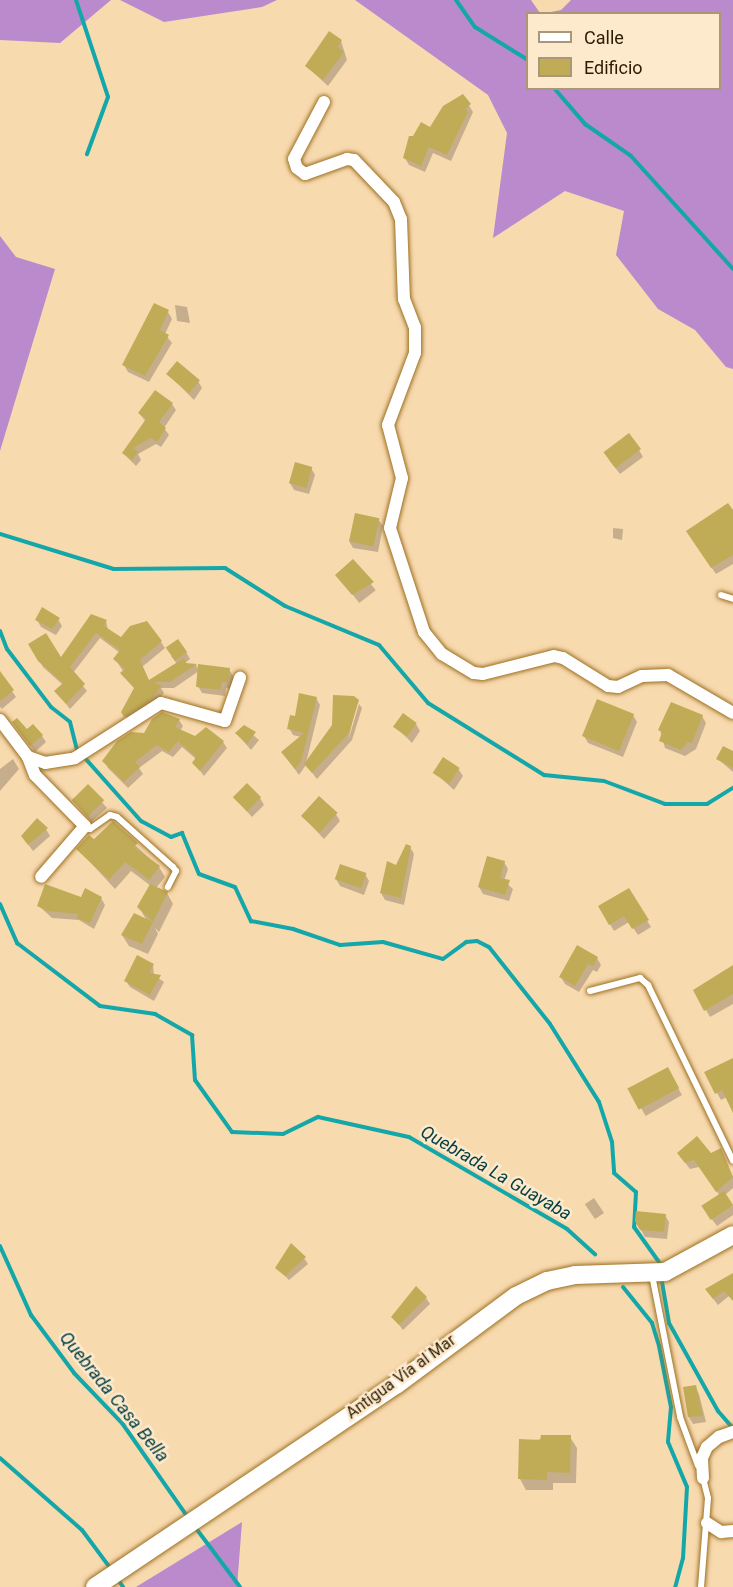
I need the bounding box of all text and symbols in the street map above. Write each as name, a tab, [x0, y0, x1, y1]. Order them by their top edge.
legend	[526, 12, 721, 90]
text: Calle	[584, 27, 624, 48]
text: Edificio	[584, 57, 643, 78]
water label: Quebrada La Guayaba	[417, 1121, 575, 1225]
water label: Quebrada Casa Bella	[55, 1327, 173, 1467]
street label: Antigua Vía al Mar	[343, 1331, 459, 1423]

